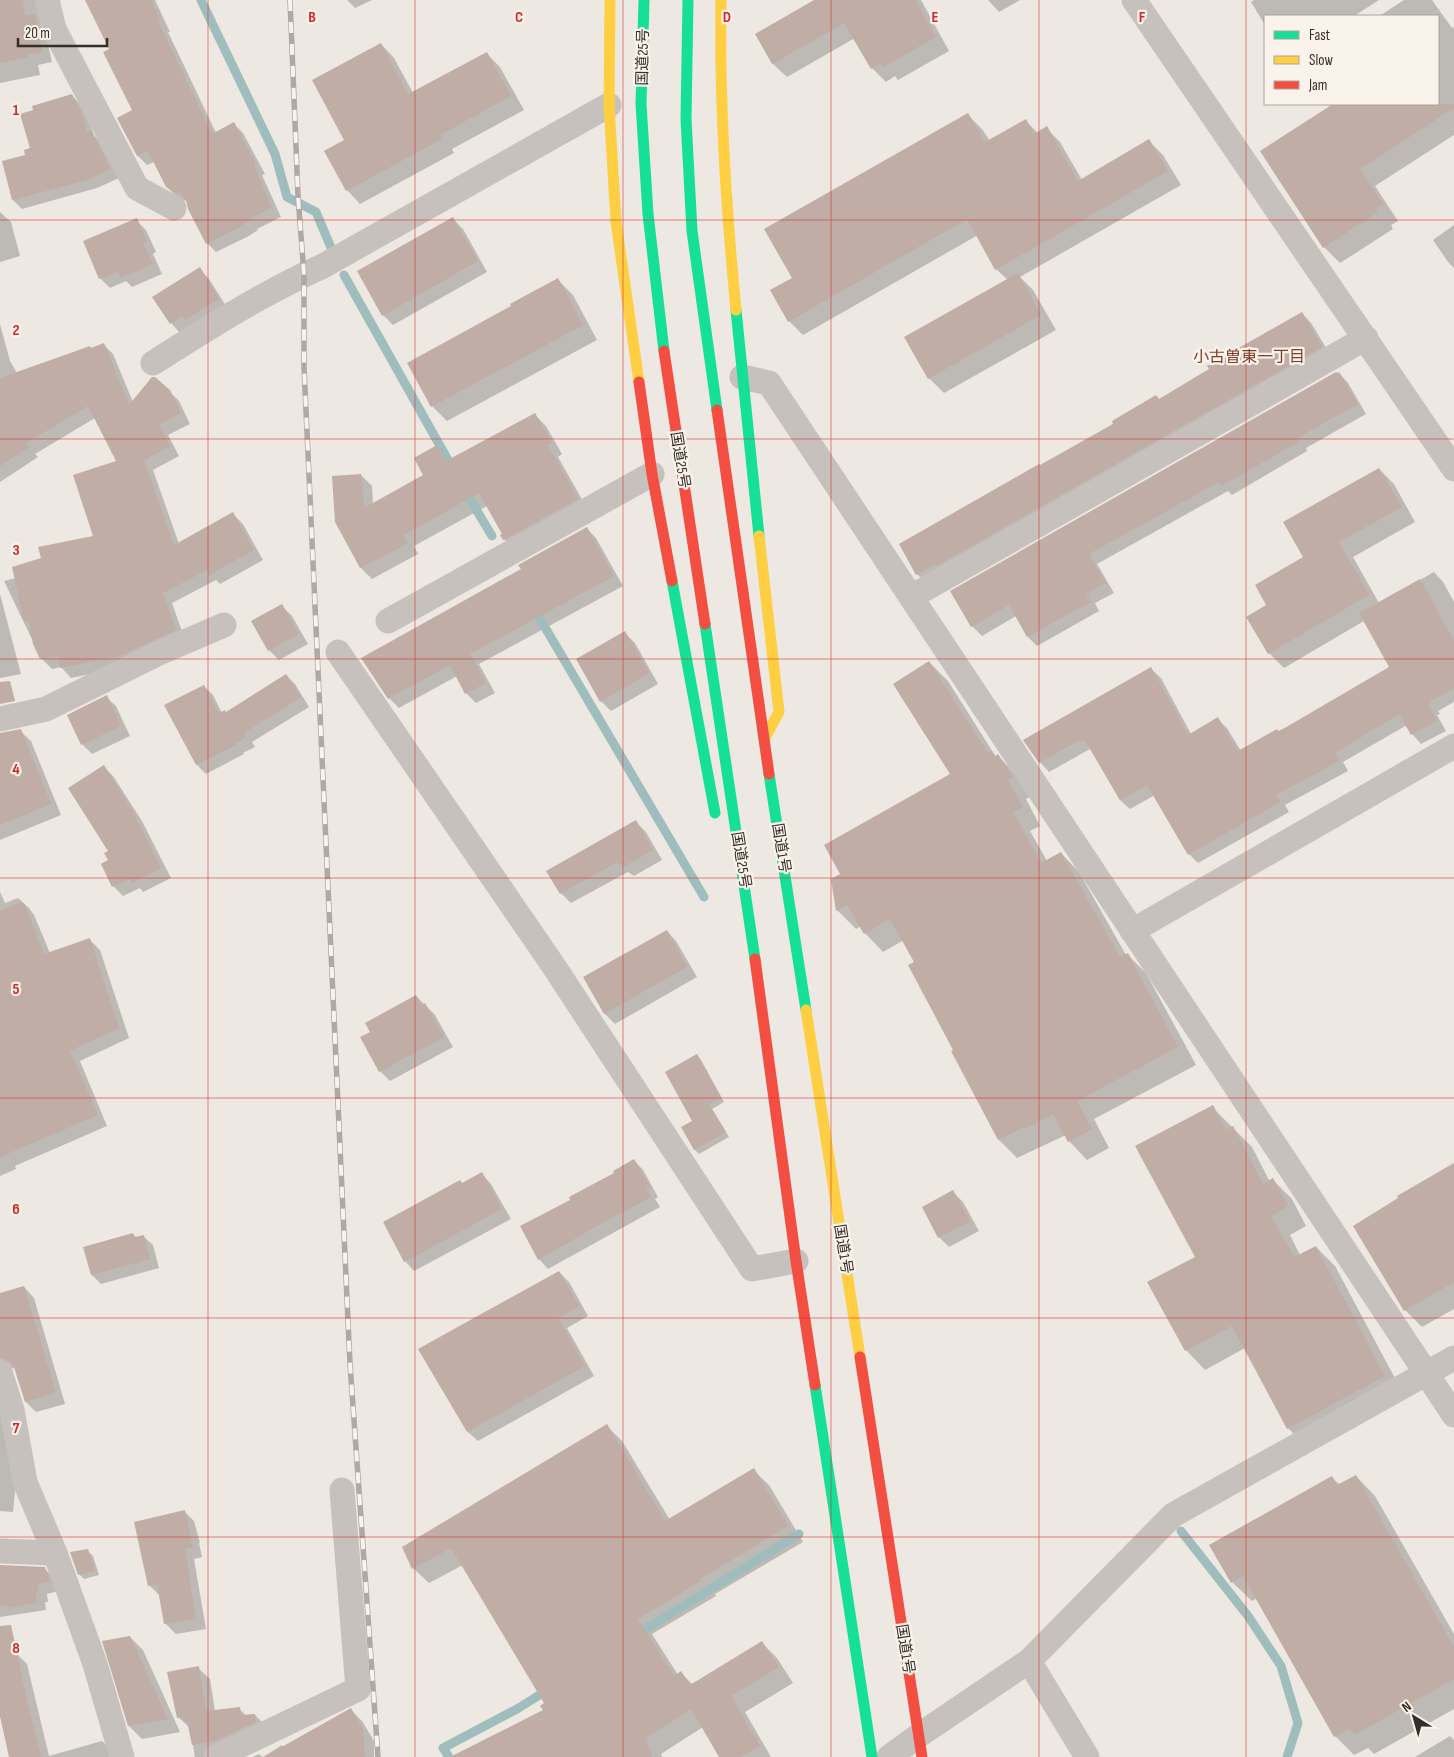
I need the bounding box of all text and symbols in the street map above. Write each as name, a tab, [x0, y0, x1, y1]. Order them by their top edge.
text: B	[308, 8, 316, 27]
text: C	[515, 8, 523, 27]
text: D	[723, 8, 731, 27]
text: E	[932, 8, 939, 27]
text: F	[1139, 8, 1146, 27]
scale bar	[18, 15, 106, 47]
legend	[1264, 15, 1439, 105]
text: 20 m	[25, 24, 50, 43]
text: Fast	[1309, 26, 1331, 45]
street label: 国道25号	[633, 28, 653, 86]
text: Slow	[1309, 51, 1333, 70]
text: Jam	[1308, 76, 1327, 95]
text: 1	[13, 101, 20, 120]
text: 2	[12, 321, 20, 340]
district label: 小古曽東一丁目	[1193, 348, 1305, 367]
street label: 国道25号	[666, 430, 694, 490]
text: 3	[12, 541, 20, 560]
text: 4	[12, 760, 20, 779]
street label: 国道1号	[768, 822, 794, 874]
street label: 国道25号	[727, 830, 755, 890]
text: 5	[12, 980, 20, 999]
text: 6	[12, 1200, 20, 1219]
street label: 国道1号	[830, 1223, 856, 1275]
text: 7	[13, 1419, 20, 1438]
street label: 国道1号	[892, 1623, 918, 1675]
text: 8	[12, 1639, 20, 1658]
north arrow	[1389, 1692, 1439, 1742]
text: N	[1398, 1698, 1415, 1716]

